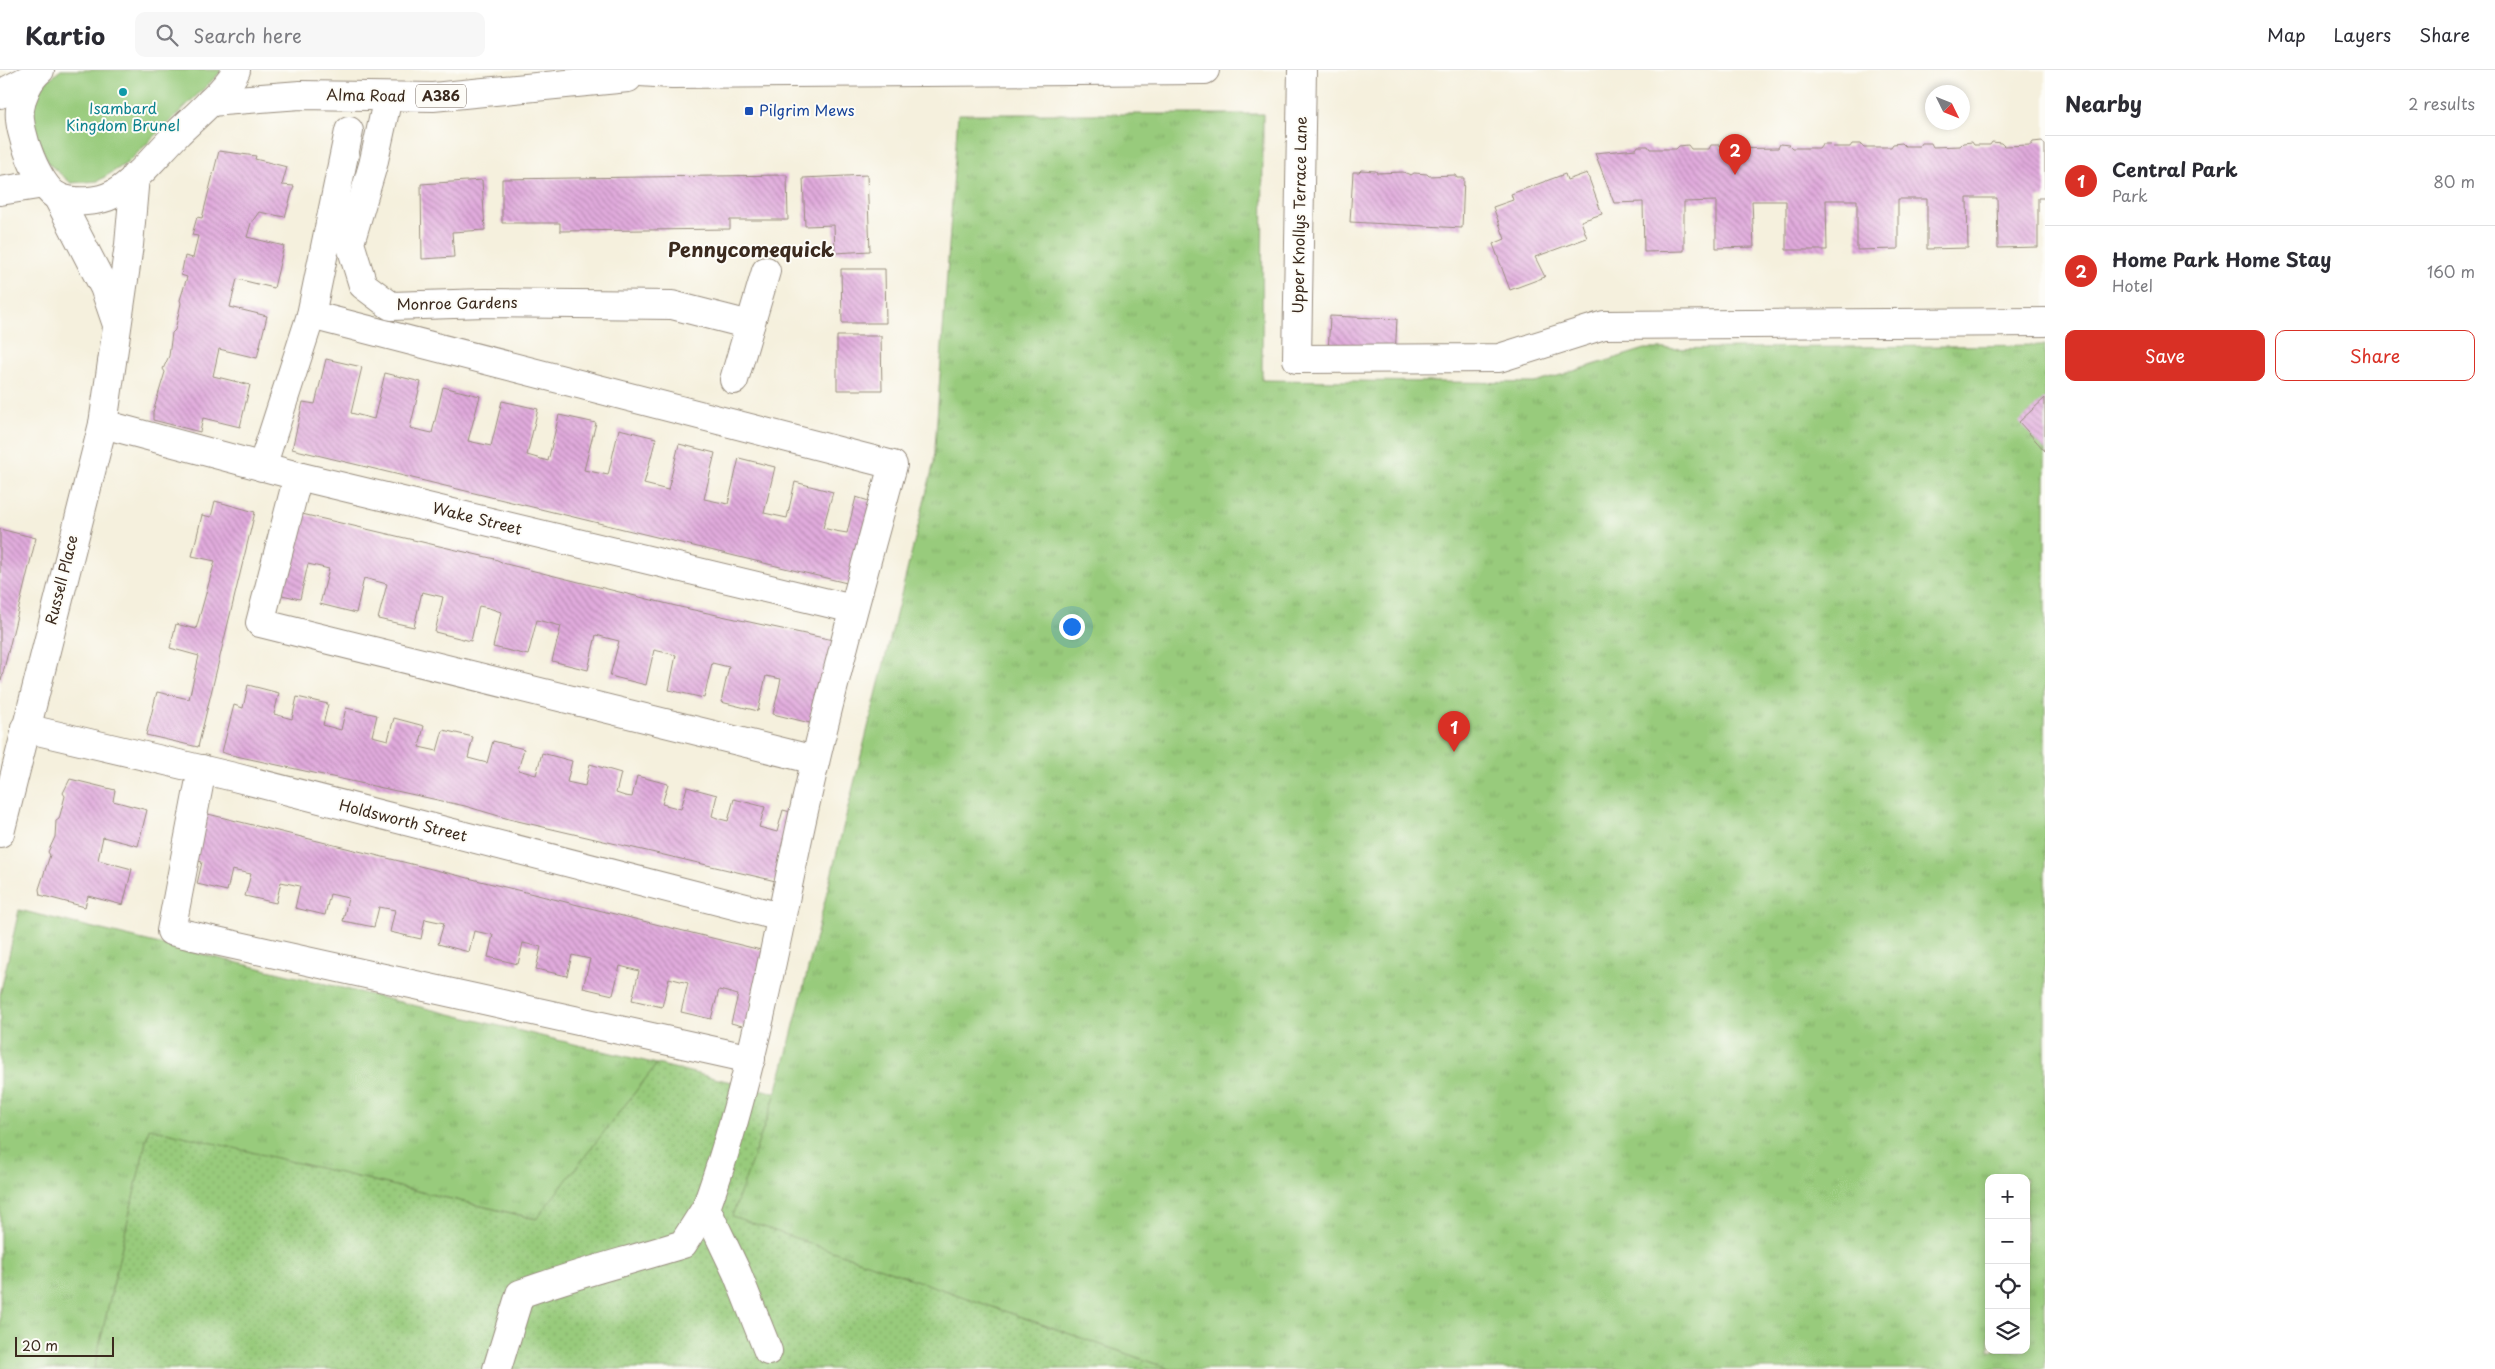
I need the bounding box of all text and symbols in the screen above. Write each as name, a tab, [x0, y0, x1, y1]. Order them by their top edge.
search box	[135, 12, 485, 57]
text: Kartio	[25, 17, 105, 53]
icon: search	[153, 21, 181, 49]
text: Search here	[193, 21, 302, 49]
text: Map	[2267, 21, 2306, 48]
text: Layers	[2334, 21, 2391, 48]
text: Share	[2419, 21, 2470, 48]
street label: Alma Road	[326, 82, 406, 107]
road number: A386	[416, 85, 466, 108]
north arrow	[1925, 85, 1970, 130]
marker: Isambard Kingdom Brunel	[117, 86, 129, 98]
text: Nearby	[2065, 87, 2142, 119]
text: 2 results	[2408, 91, 2475, 115]
place label: Isambard Kingdom Brunel	[66, 96, 180, 136]
place label: Pilgrim Mews	[759, 98, 855, 121]
marker: Pilgrim Mews	[743, 105, 755, 117]
street label: Upper Knollys Terrace Lane	[1285, 116, 1312, 314]
pin: 2	[1719, 134, 1751, 175]
text: Central Park	[2112, 155, 2238, 183]
text: 1	[2077, 169, 2085, 193]
text: 80 m	[2433, 169, 2475, 193]
text: Park	[2112, 183, 2148, 207]
district label: Pennycomequick	[668, 234, 835, 264]
text: Home Park Home Stay	[2112, 245, 2331, 273]
text: 2	[2075, 259, 2087, 283]
text: 160 m	[2427, 259, 2475, 283]
text: Hotel	[2112, 273, 2153, 297]
street label: Monroe Gardens	[396, 290, 518, 315]
button: Save	[2065, 330, 2265, 381]
button: Share	[2275, 330, 2475, 381]
street label: Wake Street	[430, 495, 525, 540]
street label: Russell Place	[38, 532, 83, 627]
your location	[1059, 614, 1085, 640]
pin: 1	[1438, 711, 1470, 752]
street label: Holdsworth Street	[337, 793, 470, 847]
map controls	[1985, 1174, 2030, 1354]
button: +	[1985, 1174, 2030, 1219]
button: −	[1985, 1219, 2030, 1264]
button: locate	[1985, 1264, 2030, 1309]
button: layers	[1985, 1309, 2030, 1354]
scale bar	[15, 1334, 114, 1357]
text: 20 m	[22, 1335, 58, 1356]

